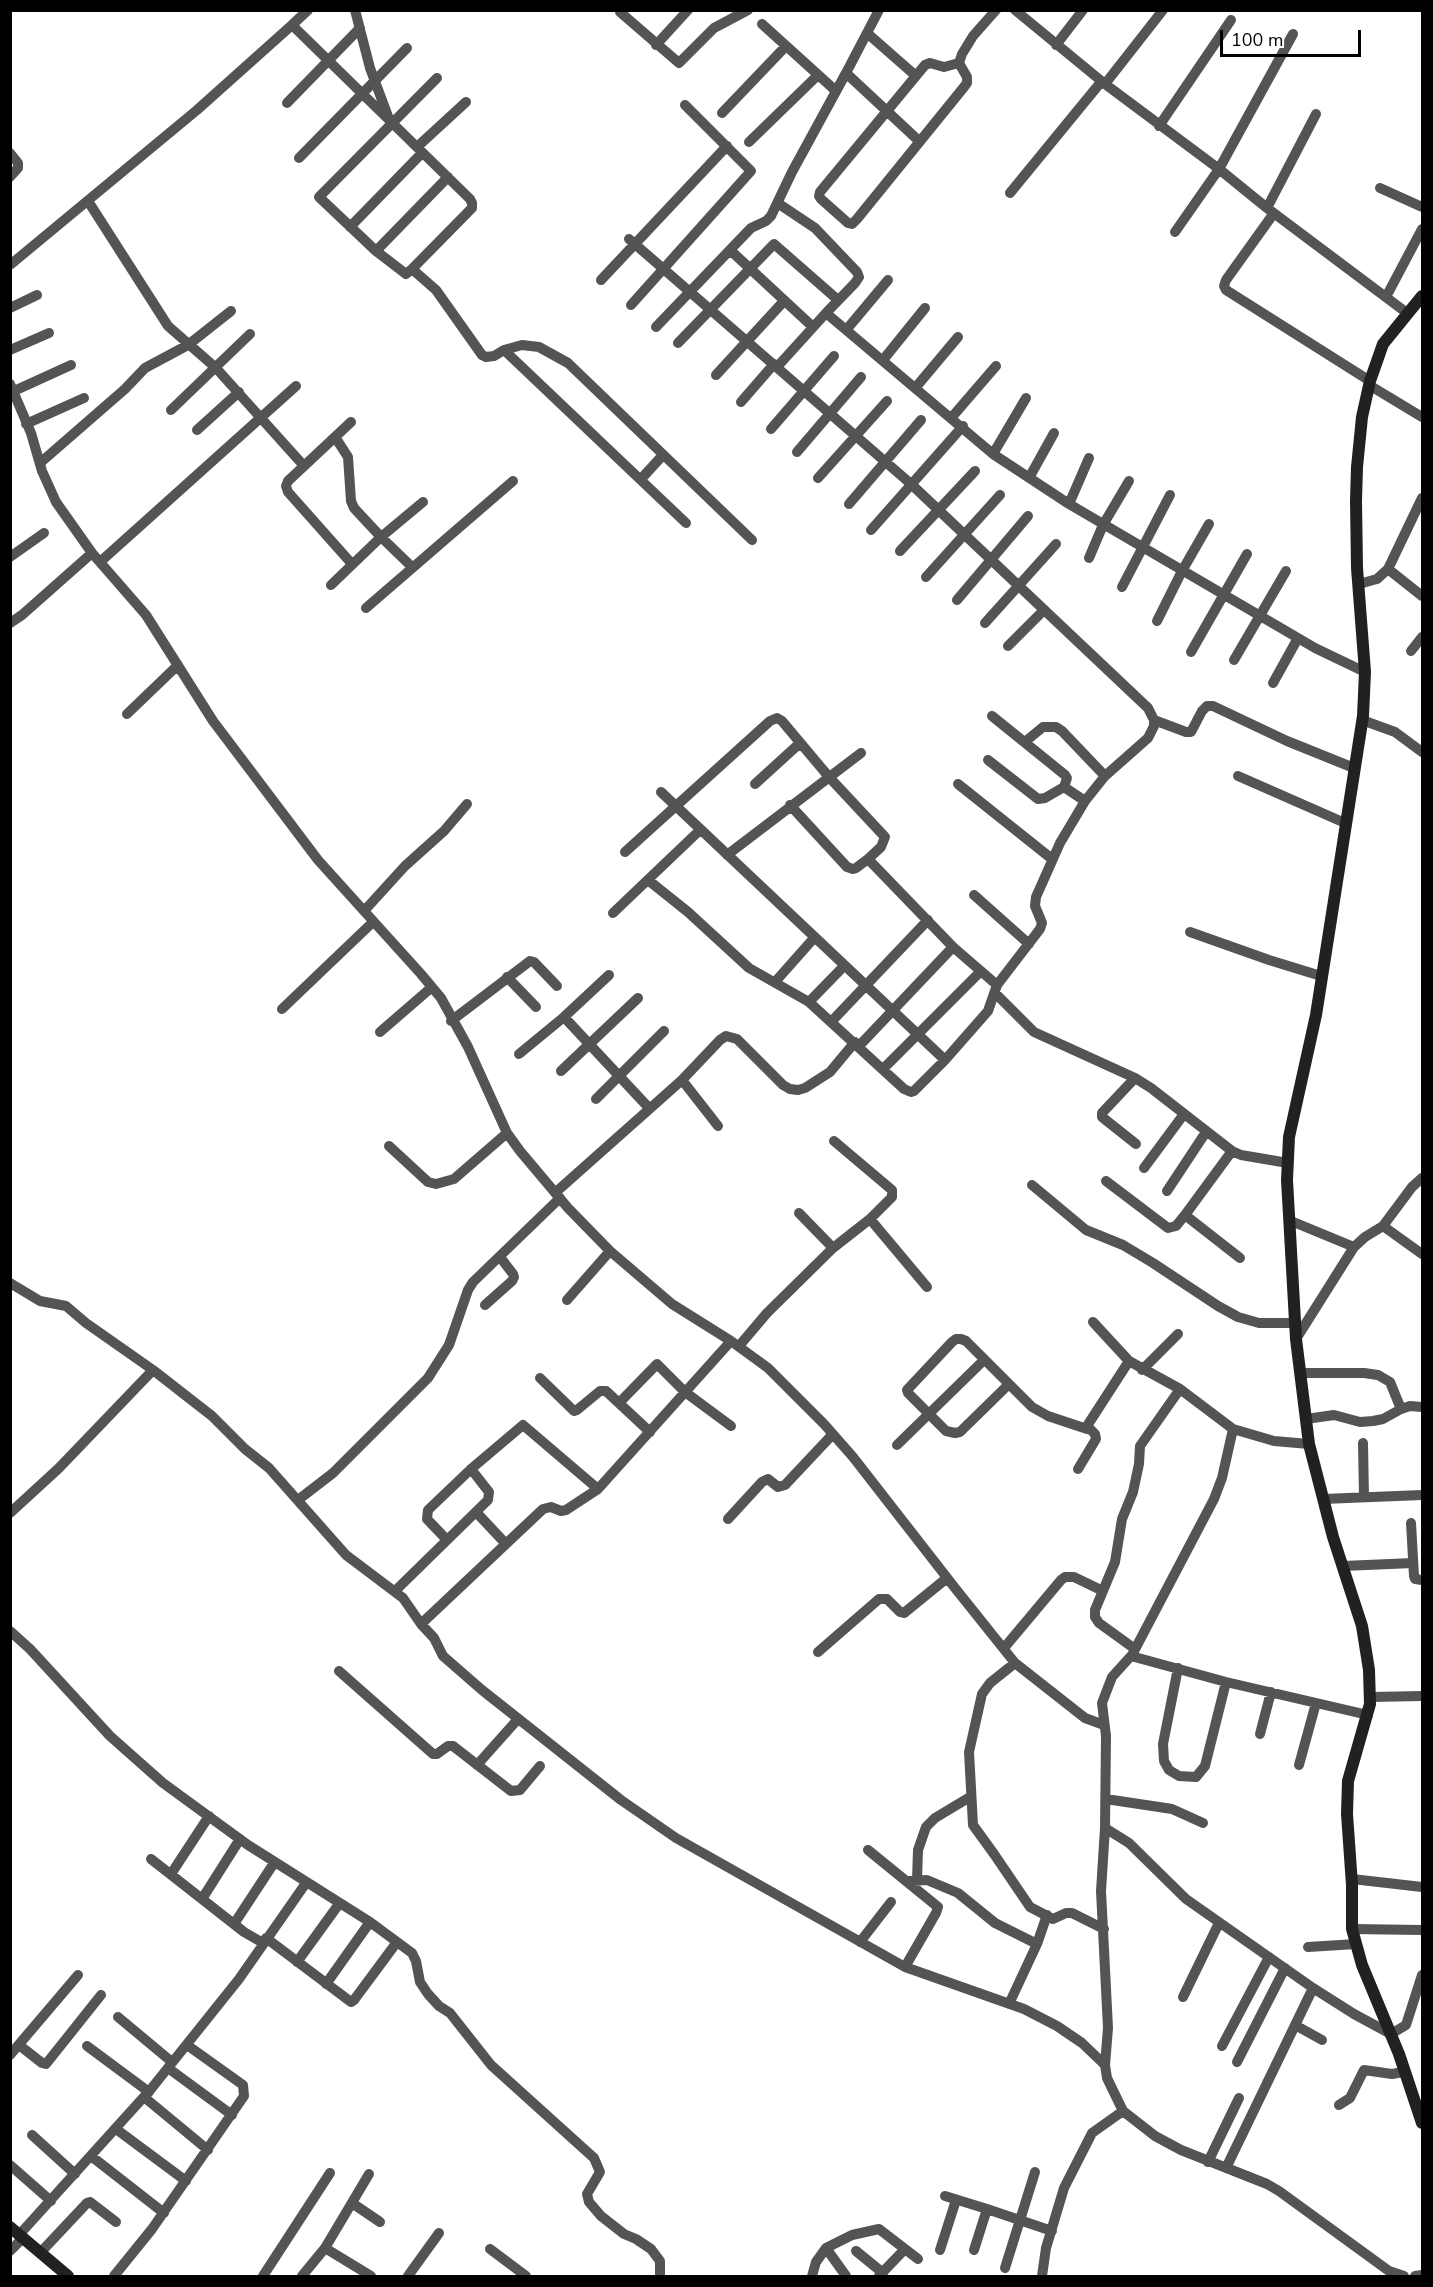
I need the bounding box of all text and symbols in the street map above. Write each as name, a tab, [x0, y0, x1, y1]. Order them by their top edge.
scale bar	[1223, 18, 1364, 56]
text: 100 m	[1231, 28, 1283, 52]

